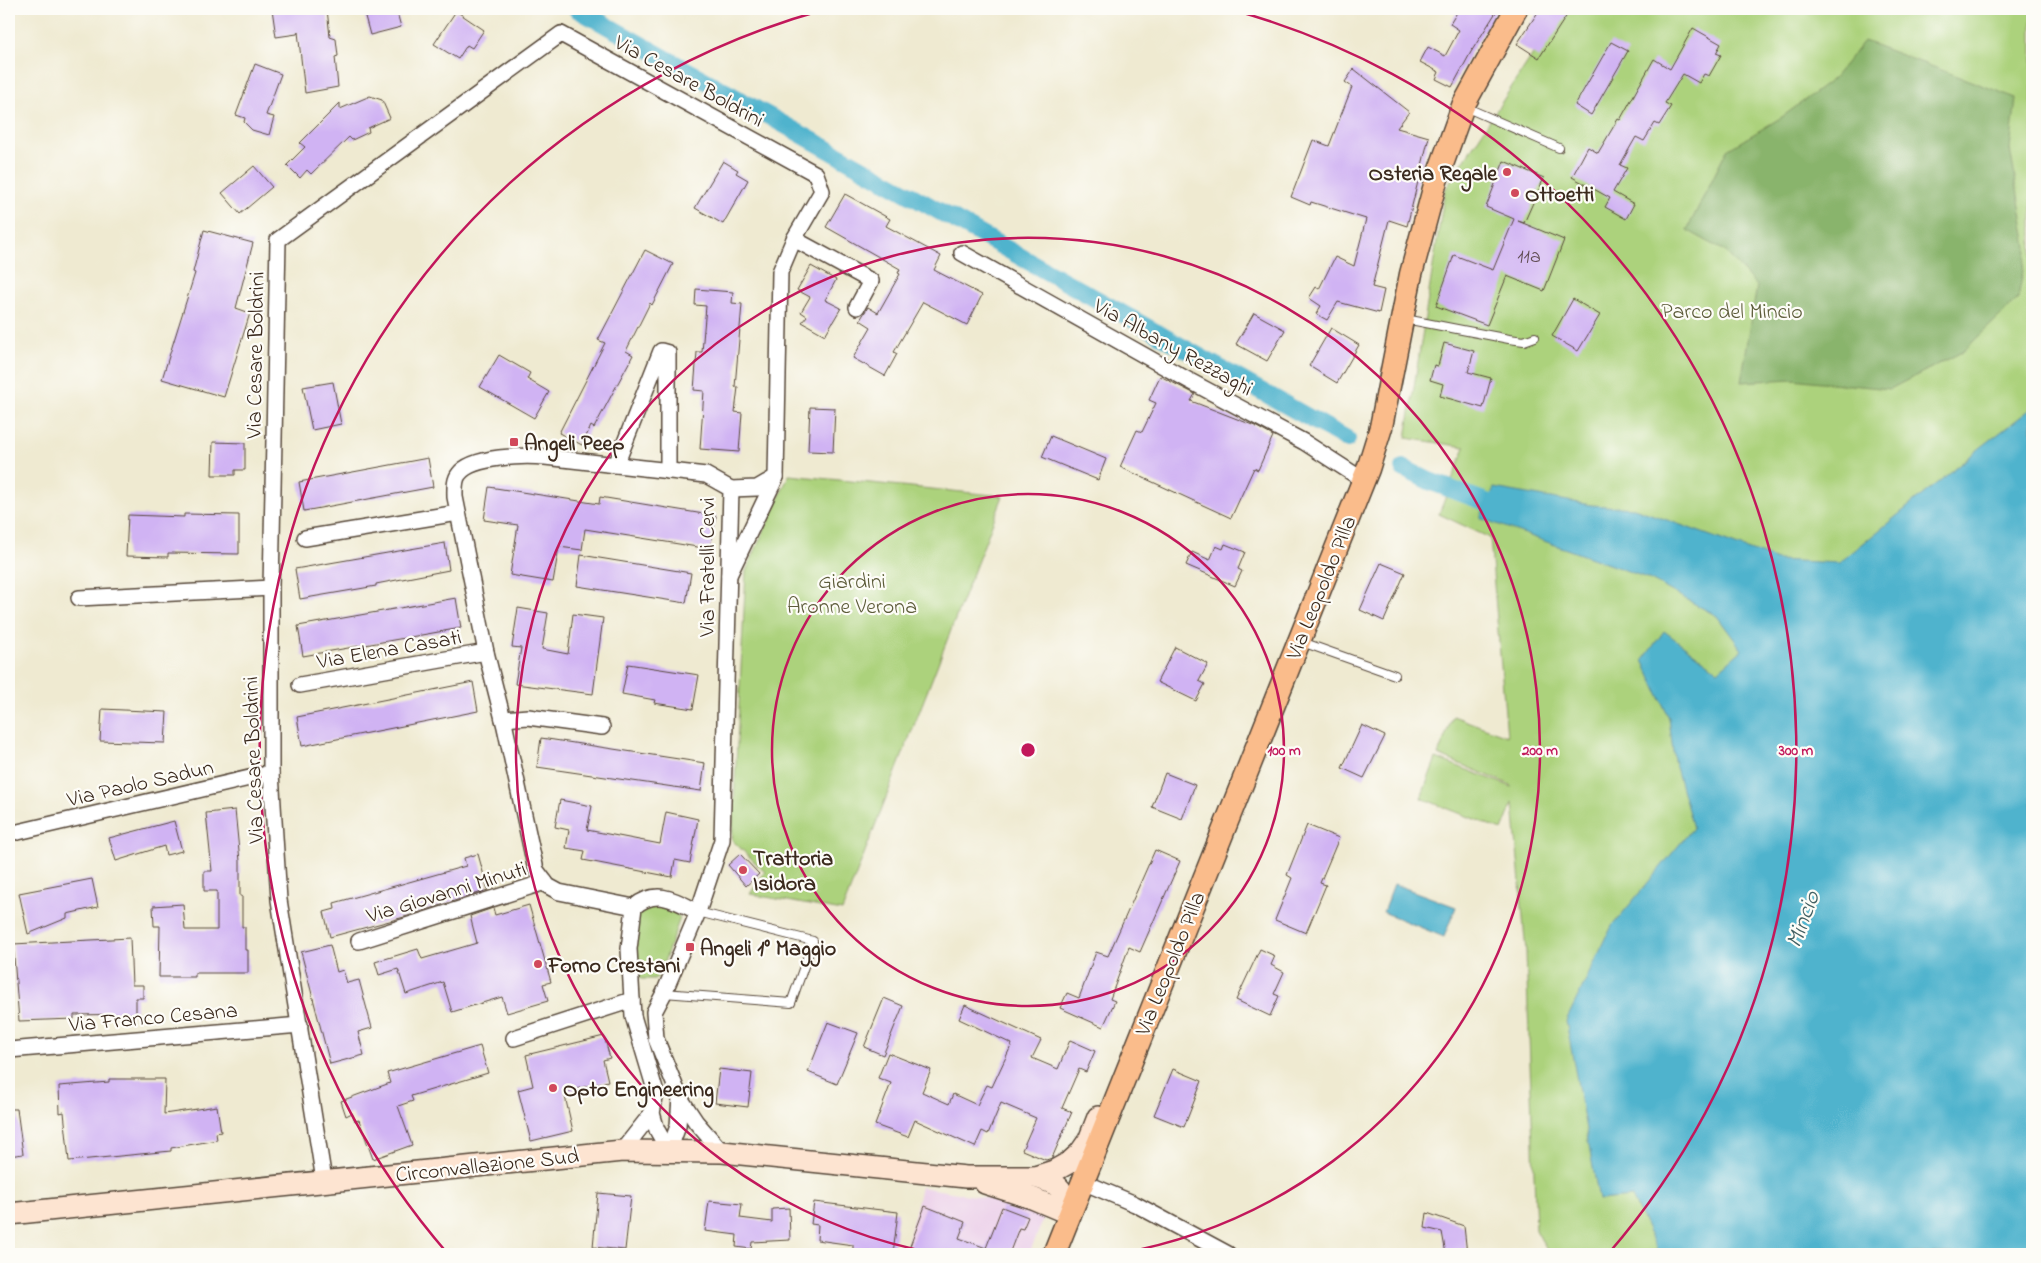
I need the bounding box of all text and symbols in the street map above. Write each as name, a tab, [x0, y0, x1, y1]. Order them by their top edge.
street label: Via Cesare Boldrini	[607, 28, 769, 137]
place label: Osteria Regale	[1369, 159, 1498, 192]
marker: Osteria Regale	[1501, 166, 1513, 178]
place label: Ottoetti	[1525, 180, 1594, 212]
marker: Ottoetti	[1509, 187, 1521, 199]
house number: 11a	[1517, 243, 1541, 272]
street label: Via Cesare Boldrini	[240, 271, 274, 440]
street label: Via Albany Rezzaghi	[1086, 291, 1258, 407]
park label: Parco del Mincio	[1661, 297, 1803, 329]
place label: Angeli Peep	[524, 429, 624, 462]
marker: Angeli Peep	[508, 436, 520, 448]
street label: Via Fratelli Cervi	[693, 497, 725, 638]
street label: Via Leopoldo Pilla	[1279, 511, 1366, 666]
park label: Giardini Aronne Verona	[787, 567, 917, 624]
street label: Via Elena Casati	[314, 622, 464, 680]
street label: Via Cesare Boldrini	[236, 676, 274, 845]
text: 100 m	[1267, 740, 1301, 762]
text: 200 m	[1521, 740, 1558, 762]
text: 300 m	[1778, 740, 1814, 762]
centre of rings	[1019, 741, 1037, 759]
street label: Via Paolo Sadun	[63, 753, 217, 818]
place label: Trattoria Isidora	[753, 844, 833, 901]
street label: Via Giovanni Minuti	[362, 854, 531, 934]
marker: Trattoria Isidora	[737, 864, 749, 876]
water label: Mincio	[1778, 885, 1831, 953]
street label: Via Leopoldo Pilla	[1128, 887, 1215, 1042]
place label: Angeli 1° Maggio	[700, 934, 836, 967]
marker: Angeli 1° Maggio	[684, 941, 696, 953]
place label: Forno Crestani	[547, 951, 680, 983]
marker: Forno Crestani	[532, 958, 544, 970]
street label: Via Franco Cesana	[67, 996, 239, 1042]
place label: Opto Engineering	[563, 1075, 714, 1108]
marker: Opto Engineering	[547, 1082, 559, 1094]
street label: Circonvallazione Sud	[394, 1141, 581, 1193]

